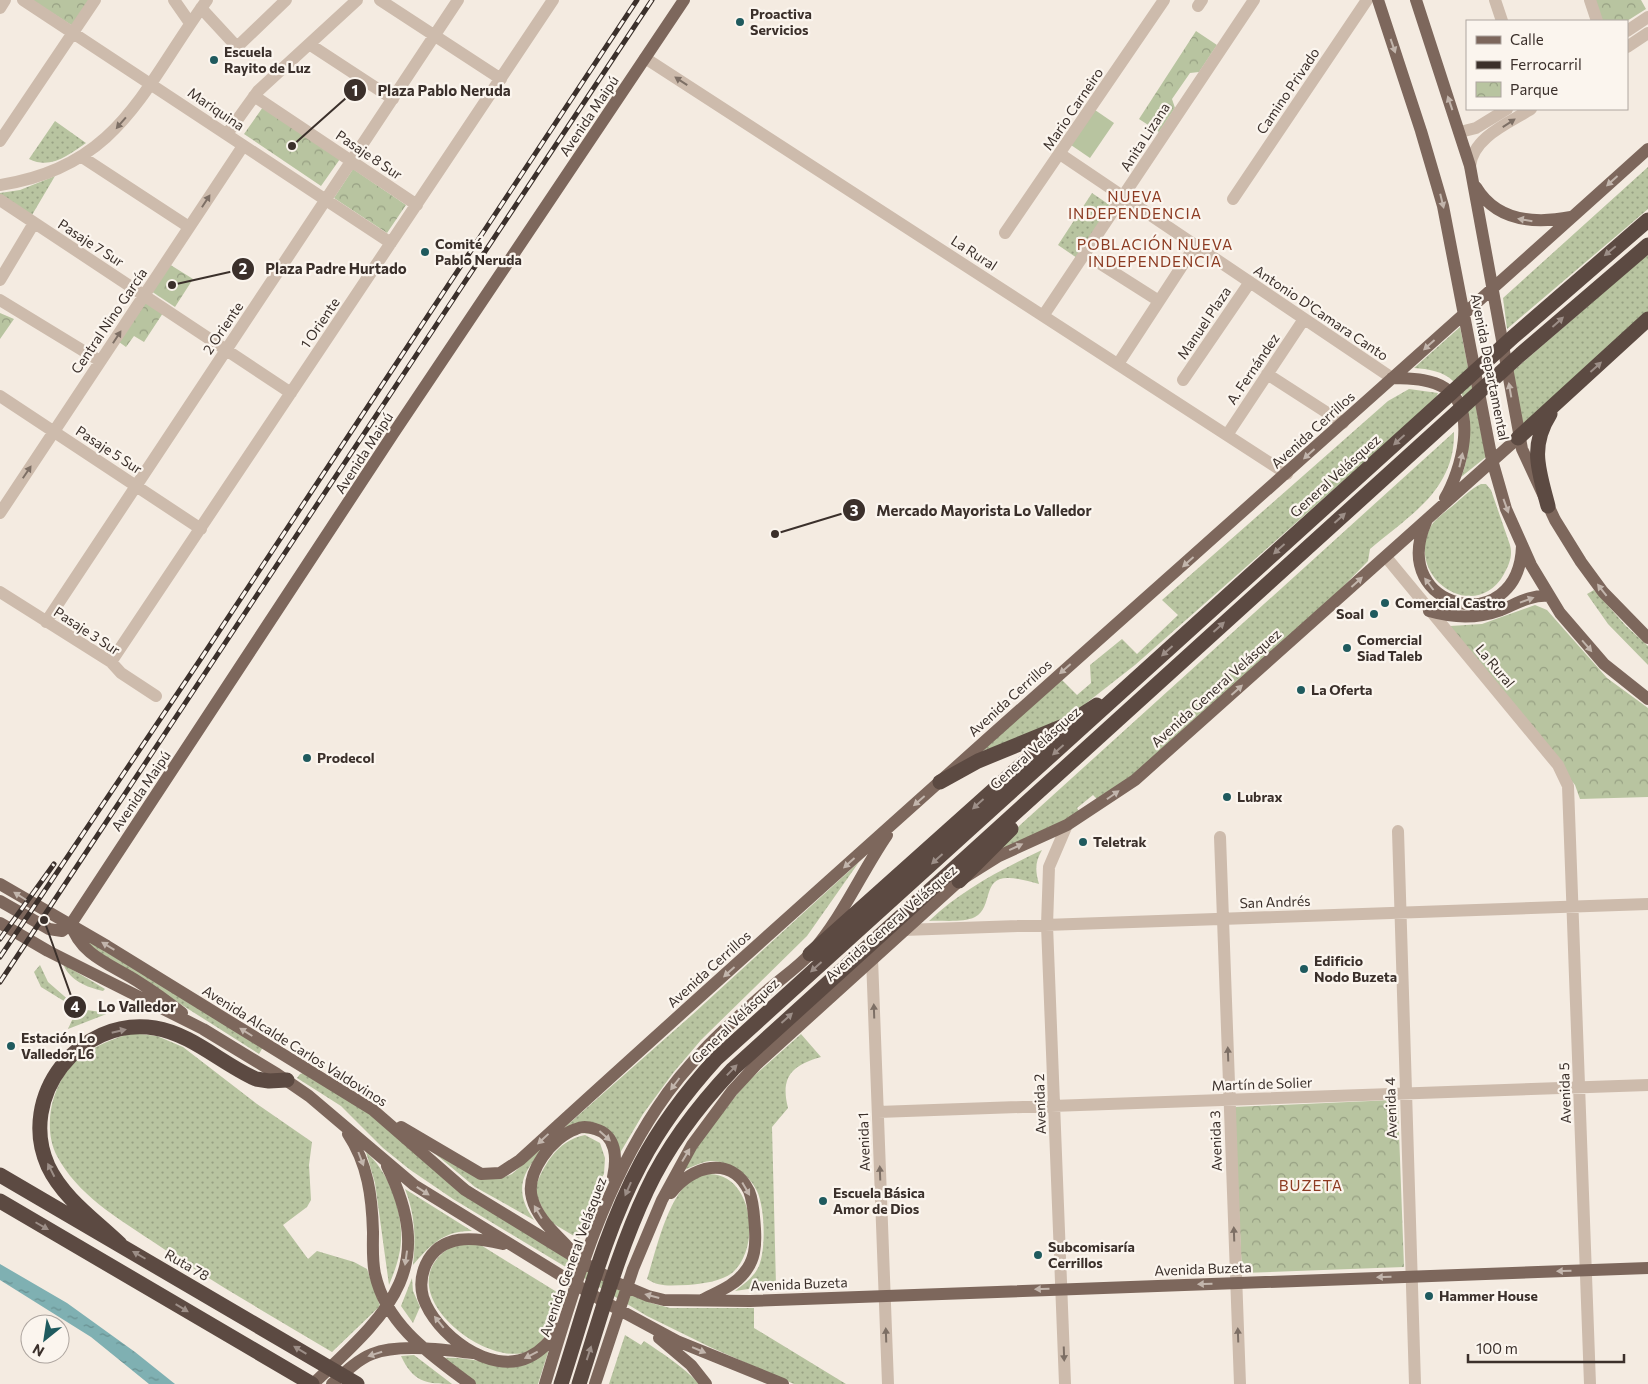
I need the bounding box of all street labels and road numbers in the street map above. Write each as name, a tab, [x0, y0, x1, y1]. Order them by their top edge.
street label: Camino Privado	[1252, 44, 1323, 137]
street label: Mario Carneiro	[1039, 64, 1106, 153]
street label: Avenida Maipú	[555, 72, 622, 159]
street label: Mariquina	[185, 83, 248, 134]
street label: Anita Lizana	[1116, 99, 1173, 174]
street label: Pasaje 8 Sur	[333, 126, 406, 183]
street label: Pasaje 7 Sur	[55, 215, 128, 270]
street label: La Rural	[948, 231, 1000, 274]
street label: Antonio D'Camara Canto	[1251, 261, 1392, 364]
street label: Central Nino García	[67, 265, 150, 377]
street label: Manuel Plaza	[1173, 283, 1234, 362]
street label: Avenida Departamental	[1468, 292, 1513, 442]
street label: 1 Oriente	[296, 294, 343, 351]
street label: 2 Oriente	[199, 298, 246, 357]
street label: A. Fernández	[1223, 330, 1283, 407]
street label: Avenida Cerrillos	[1267, 388, 1358, 472]
street label: Avenida Maipú	[331, 409, 396, 497]
street label: Pasaje 5 Sur	[73, 422, 146, 478]
street label: General Velásquez	[1286, 431, 1383, 521]
street label: Pasaje 3 Sur	[51, 603, 124, 659]
street label: Avenida General Velásquez	[1147, 625, 1284, 750]
street label: La Rural	[1472, 640, 1518, 691]
street label: Avenida Cerrillos	[964, 656, 1055, 740]
street label: General Velásquez	[986, 703, 1083, 793]
street label: Avenida Maipú	[107, 747, 174, 834]
street label: Avenida General Velásquez	[821, 861, 960, 984]
street label: San Andrés	[1239, 892, 1311, 911]
street label: Avenida Cerrillos	[663, 927, 754, 1011]
street label: General Velásquez	[687, 974, 782, 1067]
street label: Avenida Alcalde Carlos Valdovinos	[200, 981, 391, 1110]
street label: Avenida 5	[1555, 1062, 1574, 1124]
street label: Avenida 2	[1030, 1073, 1049, 1135]
street label: Martín de Solier	[1211, 1073, 1313, 1094]
street label: Avenida 4	[1381, 1076, 1400, 1139]
street label: Avenida 3	[1206, 1110, 1225, 1172]
street label: Avenida 1	[854, 1112, 873, 1172]
street label: Avenida General Velásquez	[536, 1175, 609, 1339]
street label: Ruta 78	[162, 1245, 213, 1284]
street label: Avenida Buzeta	[1154, 1258, 1252, 1279]
street label: Avenida Buzeta	[750, 1273, 848, 1294]

